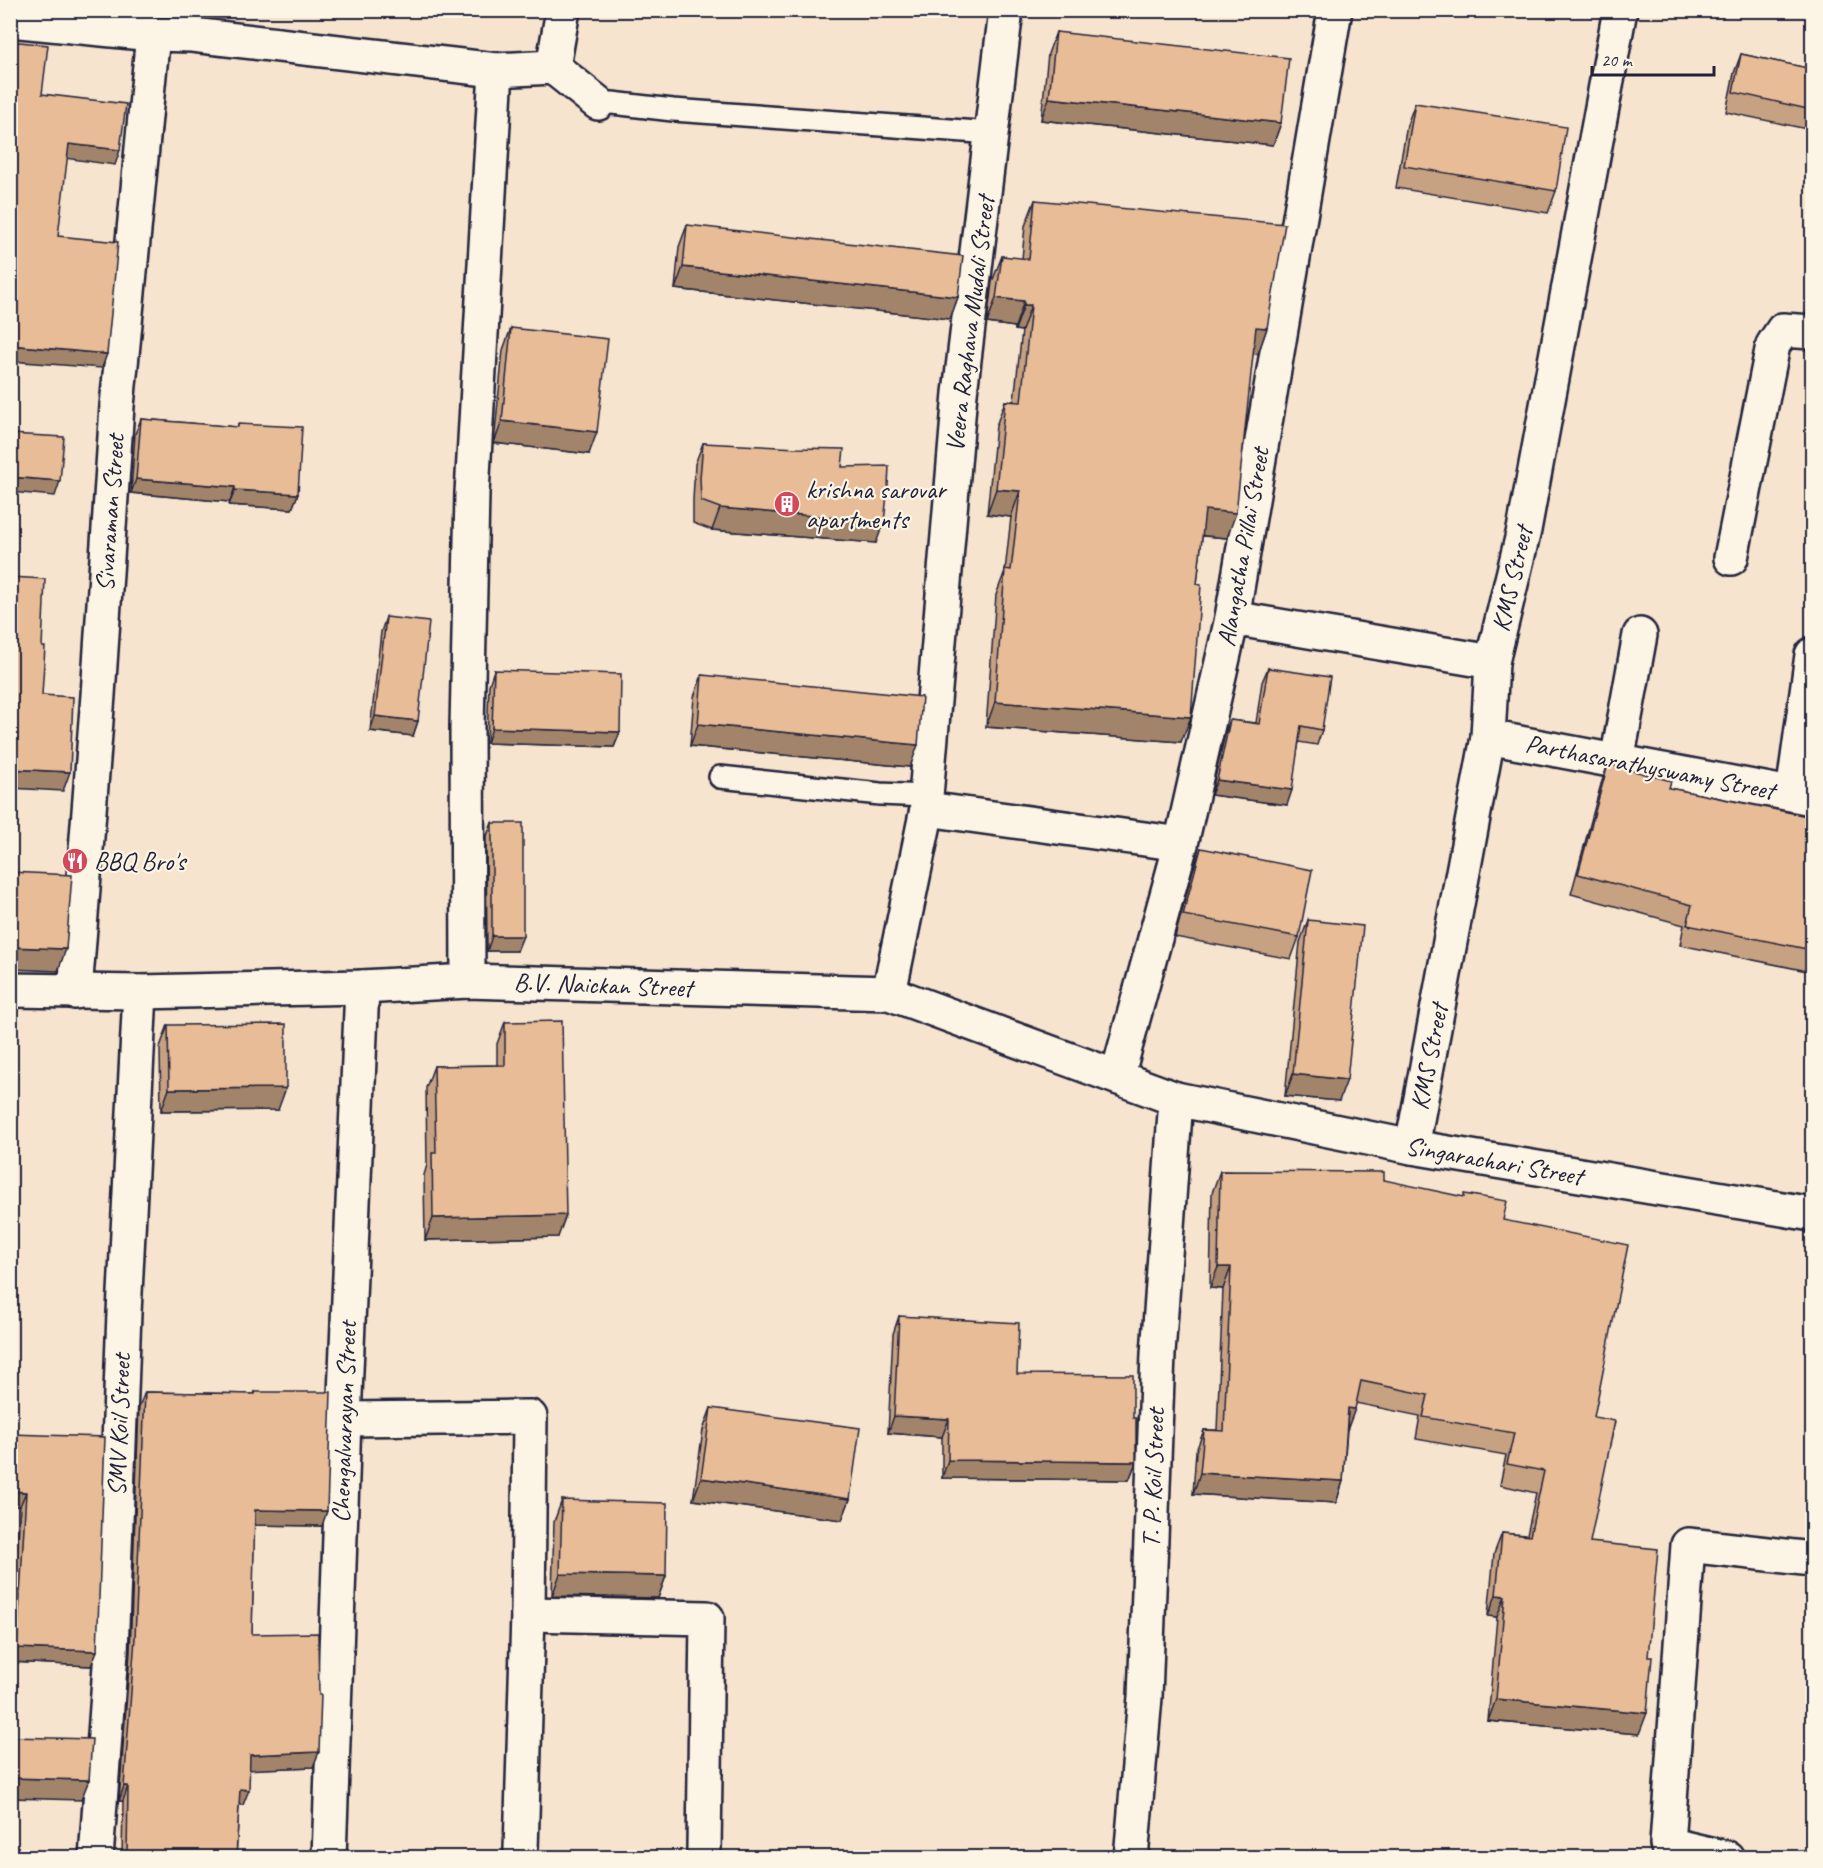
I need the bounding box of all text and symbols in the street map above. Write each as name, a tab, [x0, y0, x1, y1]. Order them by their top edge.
scale bar	[1592, 39, 1714, 77]
text: 20 m	[1601, 49, 1634, 71]
street label: Veera Raghava Mudali Street	[938, 191, 1002, 454]
street label: Sivaraman Street	[88, 431, 132, 593]
street label: Alangatha Pillai Street	[1209, 443, 1277, 649]
place label: krishna sarovar apartments	[806, 473, 948, 536]
building icon: krishna sarovar apartments	[772, 489, 802, 519]
street label: KMS Street	[1484, 520, 1541, 635]
street label: Parthasarathyswamy Street	[1523, 727, 1781, 808]
place label: BBQ Bro's	[94, 845, 187, 878]
restaurant icon: BBQ Bro's	[60, 846, 90, 876]
street label: B.V. Naickan Street	[513, 965, 696, 1005]
street label: KMS Street	[1403, 998, 1456, 1113]
street label: Singarachari Street	[1403, 1129, 1588, 1193]
street label: Chengalvarayan Street	[324, 1318, 364, 1523]
street label: SMV Koil Street	[100, 1351, 138, 1497]
street label: T. P. Koil Street	[1134, 1405, 1172, 1548]

